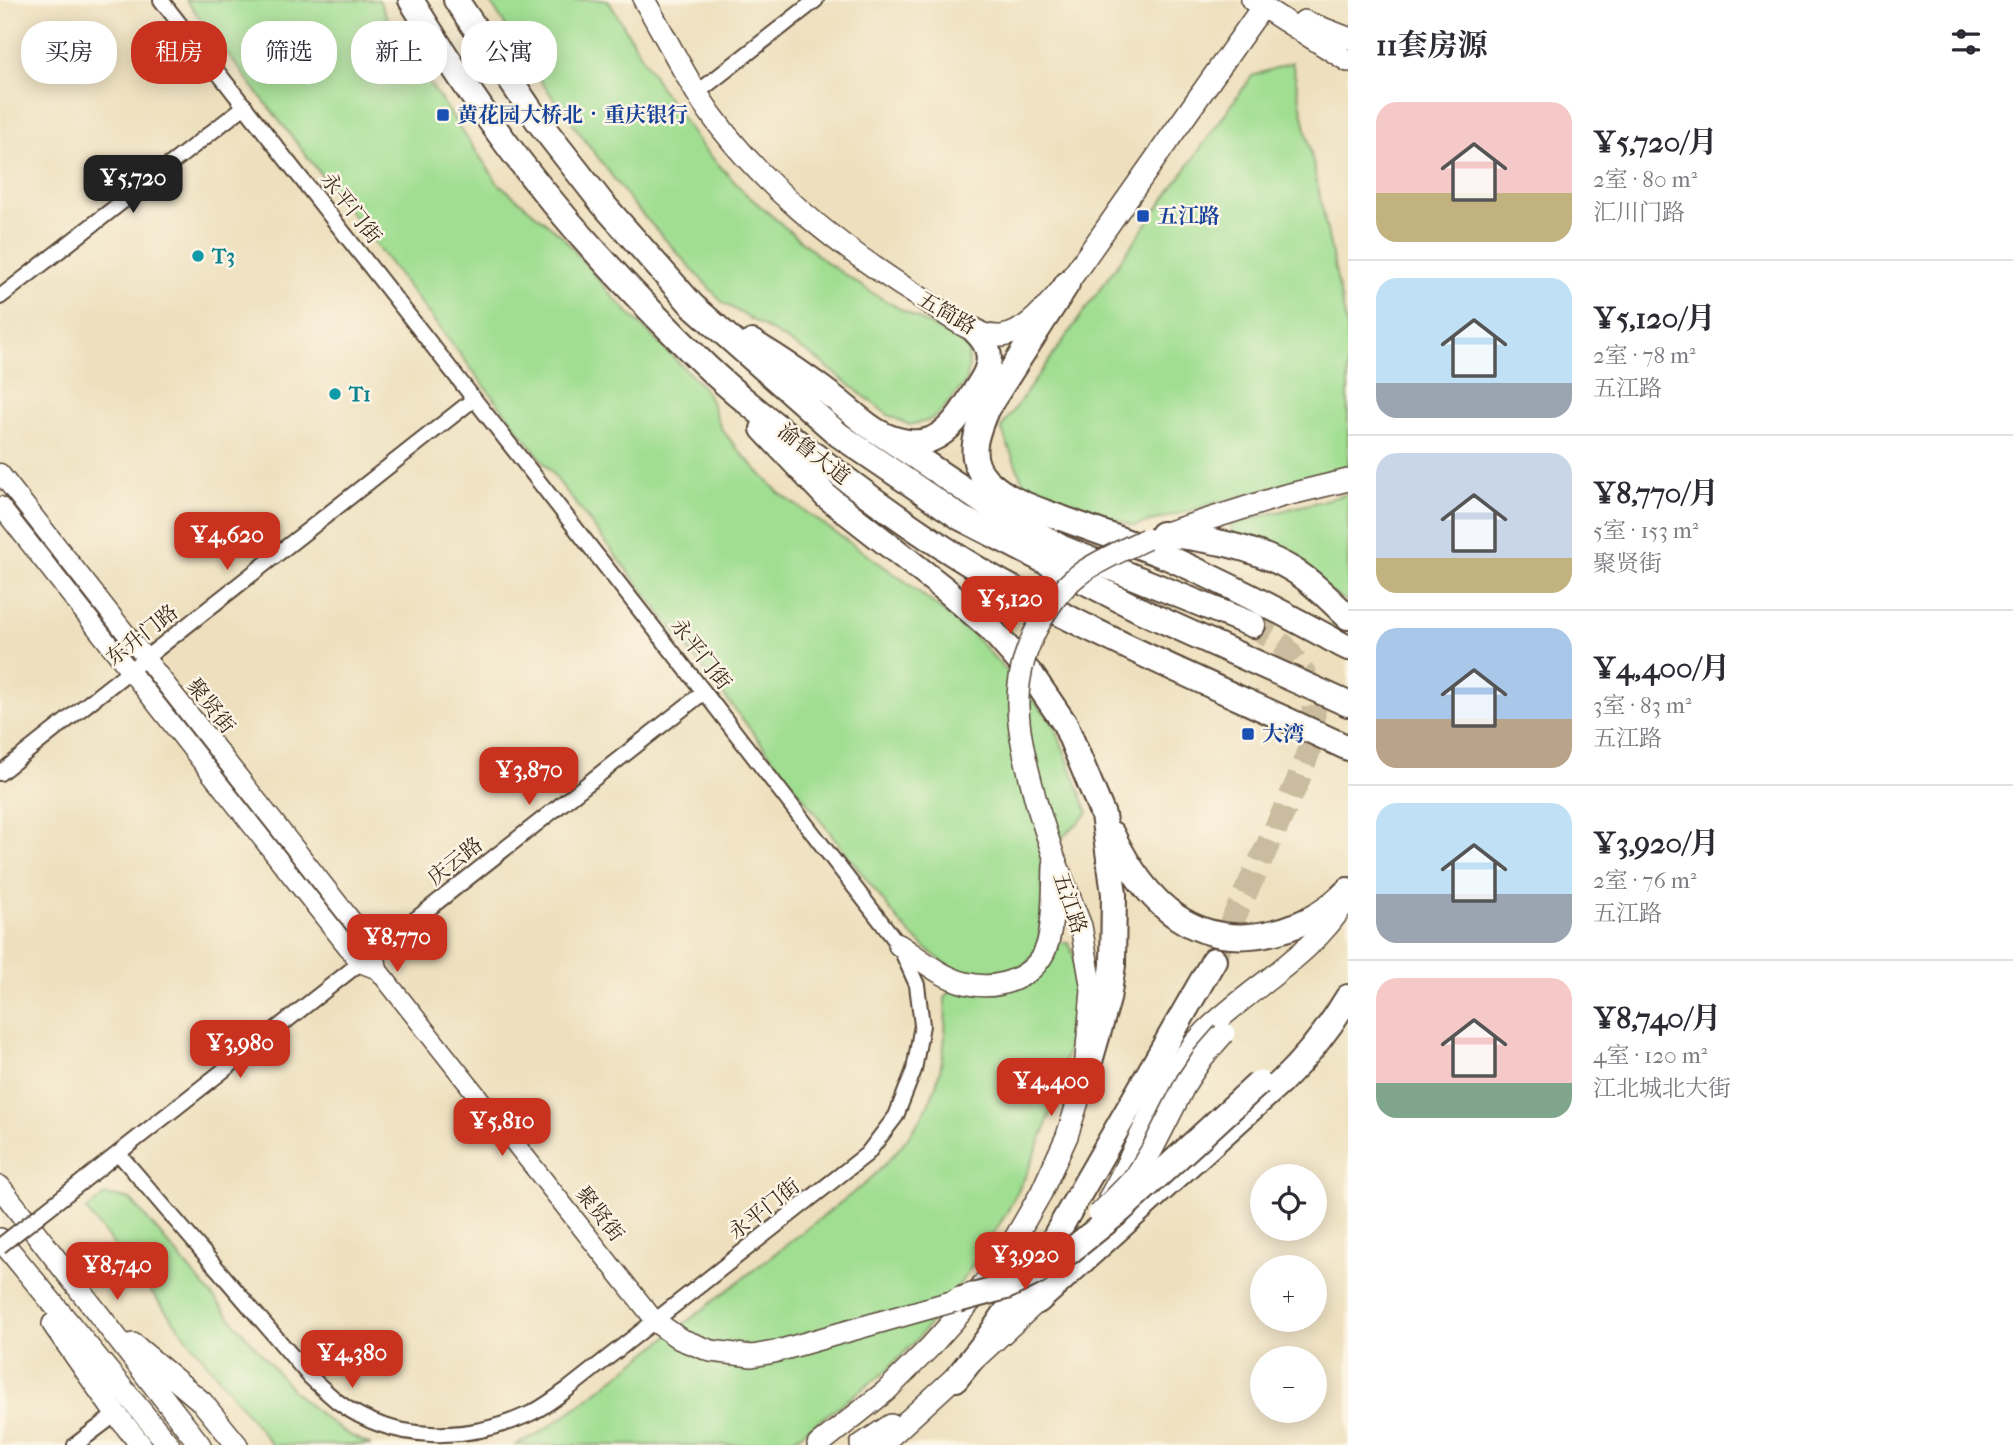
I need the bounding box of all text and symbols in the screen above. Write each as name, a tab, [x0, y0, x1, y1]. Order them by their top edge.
chip: 买房	[21, 21, 117, 84]
chip: 租房	[131, 21, 227, 84]
chip: 筛选	[241, 21, 337, 84]
chip: 新上	[351, 21, 447, 84]
chip: 公寓	[461, 21, 557, 84]
icon: filters	[1947, 23, 1985, 61]
text: 11套房源	[1376, 28, 1487, 63]
place label: 黄花园大桥北‧重庆银行	[457, 103, 688, 127]
marker: 黄花园大桥北‧重庆银行	[435, 107, 451, 123]
text: ¥5,720/月	[1593, 125, 1718, 160]
icon: home	[1432, 130, 1516, 214]
pin: ¥5,720	[76, 156, 190, 215]
text: ¥5,720	[100, 164, 166, 191]
text: 2室 · 80 m²	[1593, 166, 1697, 193]
street label: 永平门街	[316, 168, 386, 248]
text: 汇川门路	[1593, 199, 1685, 226]
place label: 五江路	[1157, 204, 1220, 228]
marker: 五江路	[1135, 208, 1151, 224]
place label: T3	[211, 244, 235, 268]
marker: T3	[190, 248, 206, 264]
street label: 五简路	[914, 287, 980, 339]
text: ¥5,120/月	[1593, 301, 1716, 336]
icon: home	[1432, 306, 1516, 390]
text: 2室 · 78 m²	[1593, 342, 1696, 369]
text: 五江路	[1593, 375, 1662, 402]
place label: T1	[348, 382, 371, 406]
marker: T1	[327, 386, 343, 402]
street label: 渝鲁大道	[774, 419, 854, 489]
text: ¥8,770/月	[1593, 476, 1719, 511]
icon: home	[1432, 481, 1516, 565]
pin: ¥4,620	[170, 512, 284, 572]
text: 5室 · 153 m²	[1593, 517, 1698, 544]
text: ¥4,620	[190, 521, 264, 548]
text: 聚贤街	[1593, 550, 1662, 577]
pin: ¥5,120	[953, 576, 1067, 636]
text: ¥5,120	[977, 585, 1043, 612]
street label: 东升门路	[102, 600, 182, 670]
street label: 永平门街	[666, 614, 736, 694]
text: ¥4,400/月	[1593, 651, 1730, 686]
icon: home	[1432, 656, 1516, 740]
street label: 聚贤街	[182, 674, 240, 738]
text: 3室 · 83 m²	[1593, 692, 1691, 719]
place label: 大湾	[1262, 722, 1304, 746]
text: 五江路	[1593, 725, 1662, 752]
marker: 大湾	[1240, 726, 1256, 742]
pin: ¥3,870	[472, 748, 586, 807]
text: ¥3,870	[495, 756, 563, 783]
text: ¥3,920/月	[1593, 826, 1719, 861]
icon: home	[1432, 831, 1516, 915]
street label: 庆云路	[423, 832, 487, 890]
text: 2室 · 76 m²	[1593, 867, 1696, 894]
street label: 五江路	[1048, 869, 1092, 937]
text: 五江路	[1593, 900, 1662, 927]
pin: ¥8,770	[340, 914, 454, 974]
text: ¥8,770	[363, 923, 431, 950]
text: ¥8,740/月	[1593, 1001, 1721, 1036]
icon: home	[1432, 1006, 1516, 1090]
pin: ¥3,980	[183, 1020, 297, 1080]
text: ¥3,980	[206, 1029, 274, 1056]
text: 4室 · 120 m²	[1593, 1042, 1707, 1069]
pin: ¥4,400	[994, 1058, 1108, 1118]
text: ¥4,400	[1013, 1067, 1089, 1094]
text: 江北城北大街	[1593, 1075, 1731, 1102]
pin: ¥5,810	[445, 1098, 559, 1158]
text: ¥5,810	[470, 1107, 534, 1134]
map controls	[1250, 1164, 1327, 1423]
button: locate	[1250, 1164, 1327, 1241]
street label: 永平门街	[724, 1174, 804, 1244]
street label: 聚贤街	[571, 1182, 629, 1246]
pin: ¥3,920	[968, 1232, 1082, 1292]
text: ¥3,920	[991, 1241, 1059, 1268]
pin: ¥8,740	[60, 1242, 174, 1302]
text: ¥8,740	[82, 1251, 152, 1278]
button: +	[1250, 1255, 1327, 1332]
pin: ¥4,380	[295, 1330, 409, 1390]
text: ¥4,380	[317, 1339, 387, 1366]
button: −	[1250, 1346, 1327, 1423]

